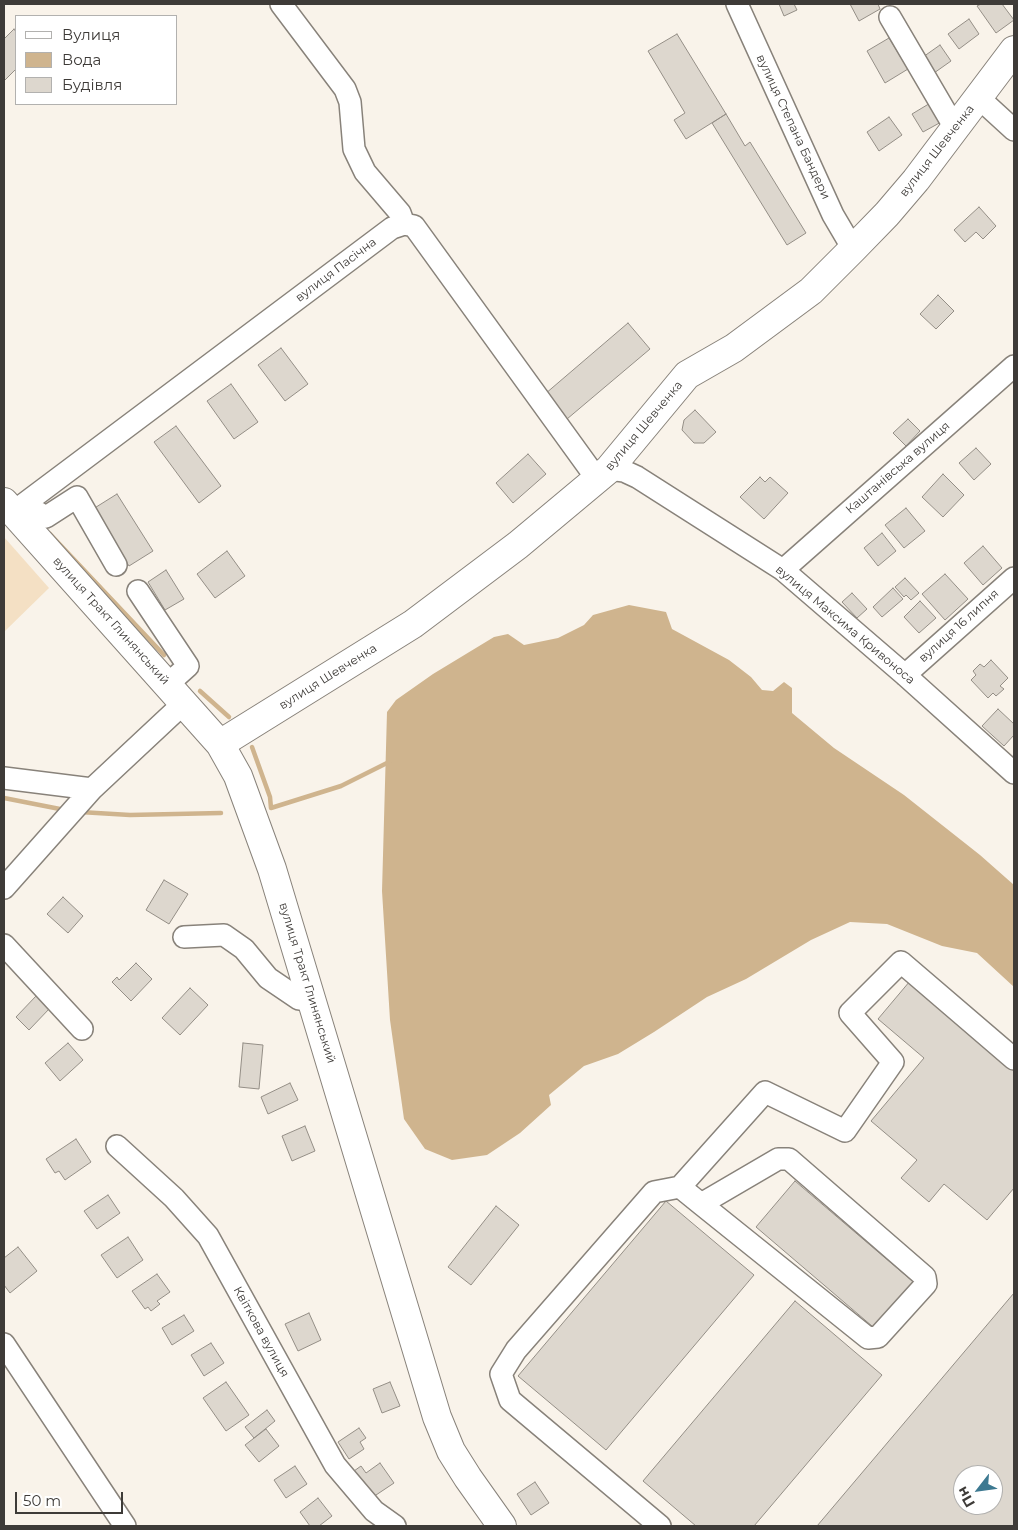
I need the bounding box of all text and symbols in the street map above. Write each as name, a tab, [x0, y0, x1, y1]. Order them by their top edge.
legend	[15, 15, 178, 105]
text: Вулиця	[62, 25, 120, 44]
text: Вода	[62, 50, 101, 69]
street label: вулиця Степана Бандери	[753, 52, 833, 202]
text: Будівля	[62, 75, 122, 94]
street label: вулиця Шевченка	[897, 102, 977, 200]
street label: вулиця Пасічна	[293, 235, 379, 305]
street label: вулиця Шевченка	[602, 378, 686, 474]
street label: Каштанівська вулиця	[843, 419, 953, 517]
street label: вулиця Тракт Глинянський	[50, 554, 172, 688]
street label: вулиця Максима Кривоноса	[772, 562, 918, 688]
street label: вулиця 16 липня	[916, 586, 1002, 666]
street label: вулиця Шевченка	[276, 641, 380, 713]
street label: вулиця Тракт Глинянський	[276, 901, 338, 1065]
street label: Квіткова вулиця	[230, 1284, 292, 1380]
north arrow	[953, 1465, 1003, 1515]
scale bar	[18, 1482, 125, 1514]
text: Пн	[953, 1483, 979, 1511]
text: 50 m	[23, 1491, 61, 1510]

